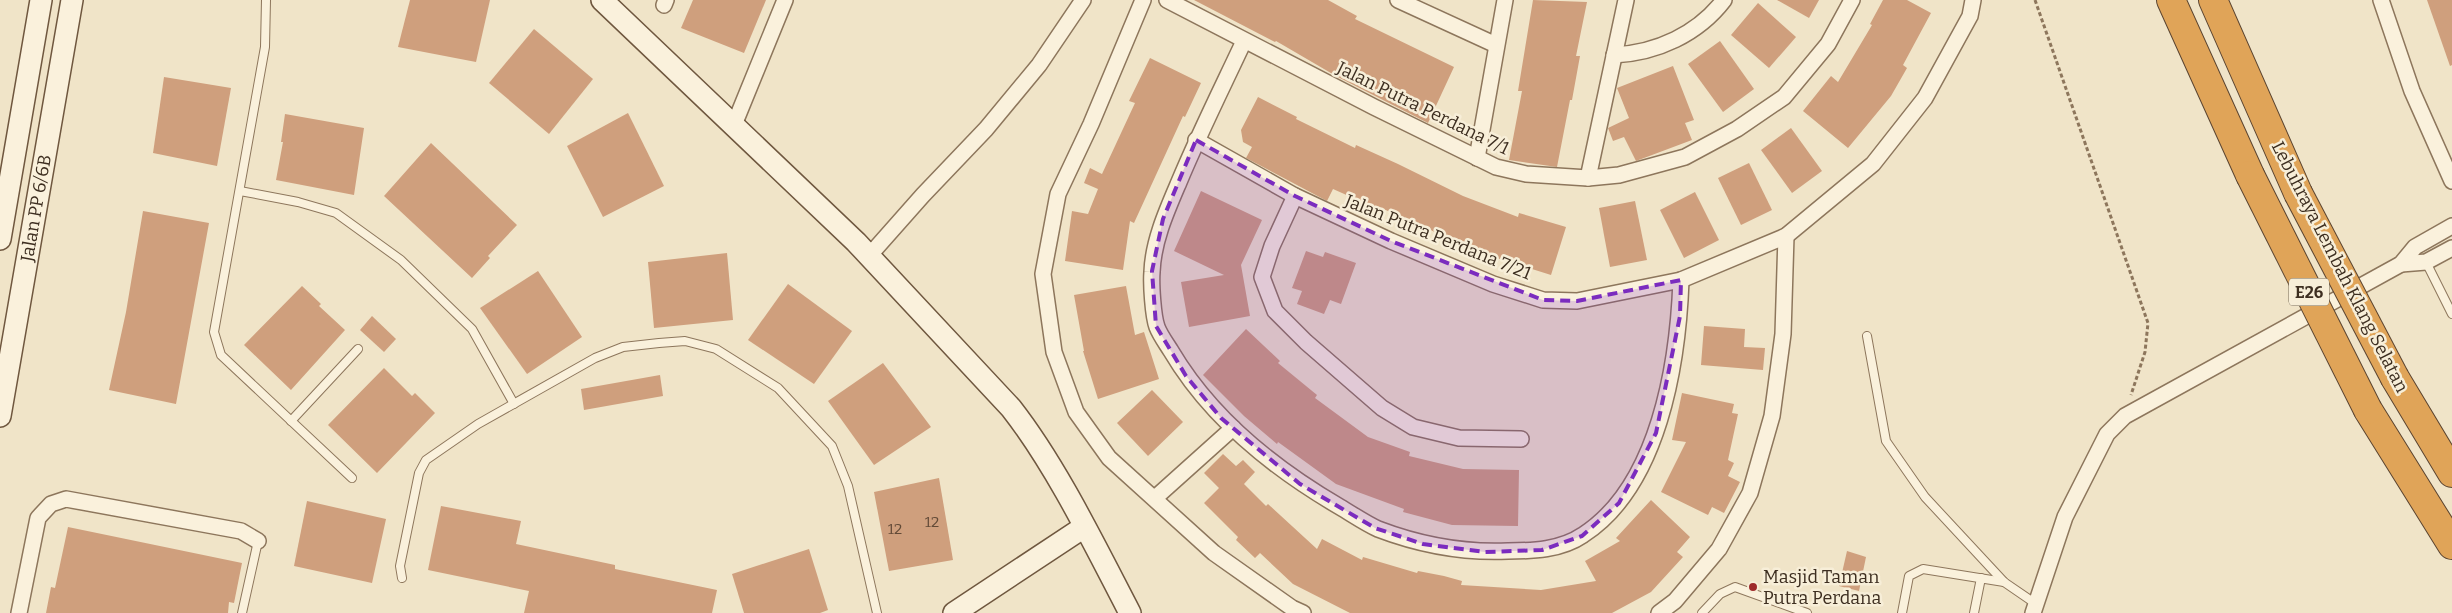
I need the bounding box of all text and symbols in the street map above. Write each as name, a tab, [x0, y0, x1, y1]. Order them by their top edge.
street label: Jalan Putra Perdana 7/1	[1332, 56, 1513, 160]
street label: Lebuhraya Lembah Klang Selatan	[2267, 138, 2413, 397]
street label: Jalan PP 6/6B	[16, 153, 56, 264]
street label: Jalan Putra Perdana 7/21	[1341, 189, 1535, 285]
road number: E26	[2289, 278, 2329, 306]
house number: 12	[925, 513, 939, 531]
house number: 12	[888, 520, 902, 538]
place label: Masjid Taman Putra Perdana	[1763, 566, 1881, 609]
marker: Masjid Taman Putra Perdana	[1747, 581, 1759, 593]

